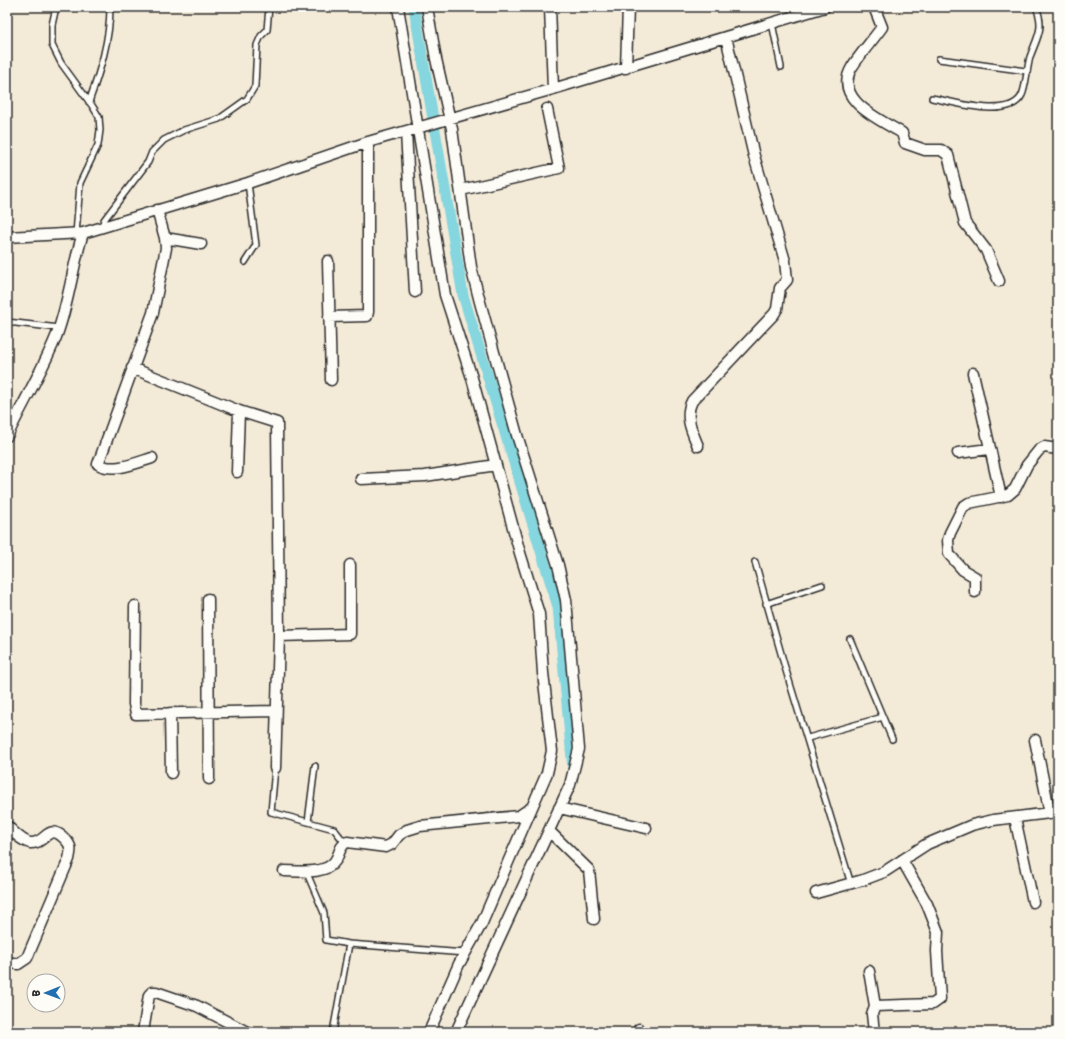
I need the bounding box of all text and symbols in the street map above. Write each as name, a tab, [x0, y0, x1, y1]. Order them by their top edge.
north arrow	[26, 973, 66, 1013]
text: B	[29, 989, 44, 997]

